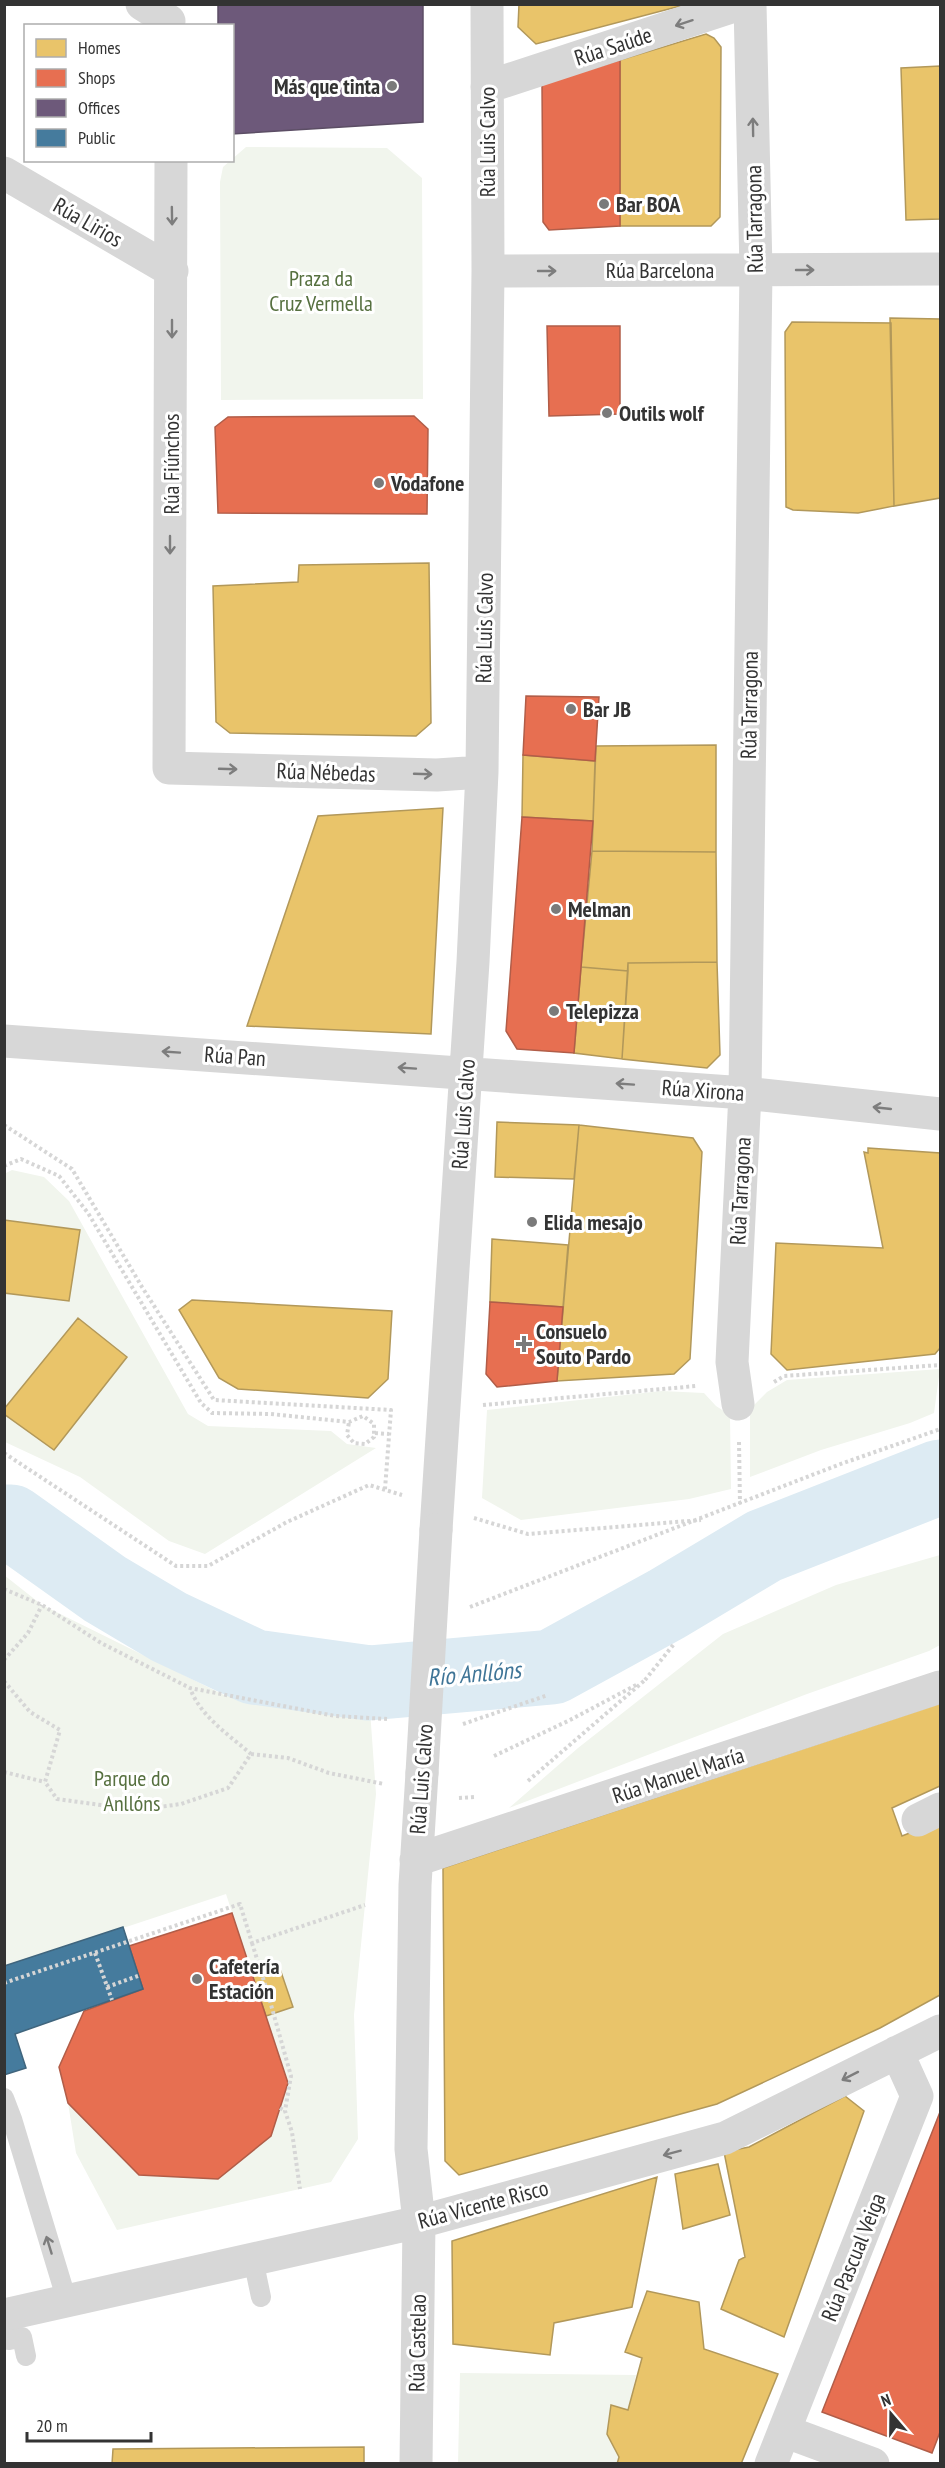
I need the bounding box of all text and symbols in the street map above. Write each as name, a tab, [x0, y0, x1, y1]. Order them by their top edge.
one-way arrow	[675, 18, 694, 29]
street label: Rúa Saúde	[571, 20, 655, 72]
legend	[24, 24, 234, 162]
text: Homes	[78, 36, 121, 59]
text: Shops	[78, 66, 115, 89]
place label: Más que tinta	[274, 72, 380, 100]
marker: Más que tinta	[385, 79, 399, 93]
street label: Rúa Luis Calvo	[473, 87, 501, 197]
text: Offices	[78, 96, 120, 119]
one-way arrow	[747, 118, 759, 138]
text: Public	[78, 126, 116, 149]
street label: Rúa Tarragona	[739, 165, 769, 273]
place label: Bar BOA	[616, 190, 681, 218]
street label: Rúa Lirios	[48, 191, 128, 253]
marker: Bar BOA	[597, 197, 611, 211]
one-way arrow	[166, 205, 177, 225]
street label: Rúa Barcelona	[606, 256, 714, 284]
park label: Praza da Cruz Vermella	[269, 264, 373, 317]
one-way arrow	[794, 264, 814, 276]
one-way arrow	[536, 265, 556, 277]
one-way arrow	[166, 319, 178, 339]
place label: Outils wolf	[619, 399, 705, 427]
marker: Outils wolf	[600, 406, 614, 420]
street label: Rúa Fiúnchos	[157, 413, 185, 515]
place label: Vodafone	[390, 469, 464, 497]
marker: Vodafone	[372, 476, 386, 490]
one-way arrow	[164, 535, 176, 555]
street label: Rúa Luis Calvo	[469, 572, 499, 684]
street label: Rúa Tarragona	[734, 651, 764, 759]
place label: Bar JB	[583, 695, 631, 723]
marker: Bar JB	[564, 702, 578, 716]
street label: Rúa Nébedas	[276, 756, 376, 788]
one-way arrow	[217, 764, 237, 775]
one-way arrow	[412, 769, 432, 780]
place label: Melman	[568, 895, 631, 923]
marker: Melman	[549, 902, 563, 916]
place label: Telepizza	[566, 997, 639, 1025]
marker: Telepizza	[547, 1004, 561, 1018]
street label: Rúa Pan	[203, 1040, 267, 1072]
one-way arrow	[161, 1046, 181, 1057]
street label: Rúa Luis Calvo	[445, 1058, 481, 1170]
one-way arrow	[398, 1062, 418, 1073]
street label: Rúa Xirona	[661, 1073, 745, 1107]
one-way arrow	[616, 1078, 636, 1089]
one-way arrow	[873, 1102, 893, 1113]
street label: Rúa Tarragona	[723, 1136, 757, 1246]
place label: Elida mesajo	[544, 1208, 643, 1236]
marker: Elida mesajo	[525, 1215, 539, 1229]
place label: Consuelo Souto Pardo	[536, 1317, 631, 1370]
marker: Consuelo Souto Pardo	[517, 1337, 531, 1351]
water label: Río Anllóns	[426, 1654, 525, 1693]
street label: Rúa Luis Calvo	[403, 1723, 439, 1835]
street label: Rúa Manuel María	[609, 1741, 747, 1809]
park label: Parque do Anllóns	[94, 1764, 170, 1817]
place label: Cafetería Estación	[209, 1952, 280, 2005]
marker: Cafetería Estación	[190, 1972, 204, 1986]
one-way arrow	[842, 2070, 860, 2082]
one-way arrow	[663, 2148, 682, 2159]
street label: Rúa Vicente Risco	[415, 2173, 551, 2235]
street label: Rúa Pascual Veiga	[815, 2189, 891, 2325]
one-way arrow	[43, 2236, 54, 2255]
street label: Rúa Castelao	[402, 2294, 432, 2392]
north arrow	[861, 2384, 921, 2444]
text: N	[878, 2389, 893, 2411]
scale bar	[27, 2405, 152, 2443]
text: 20 m	[36, 2414, 68, 2437]

